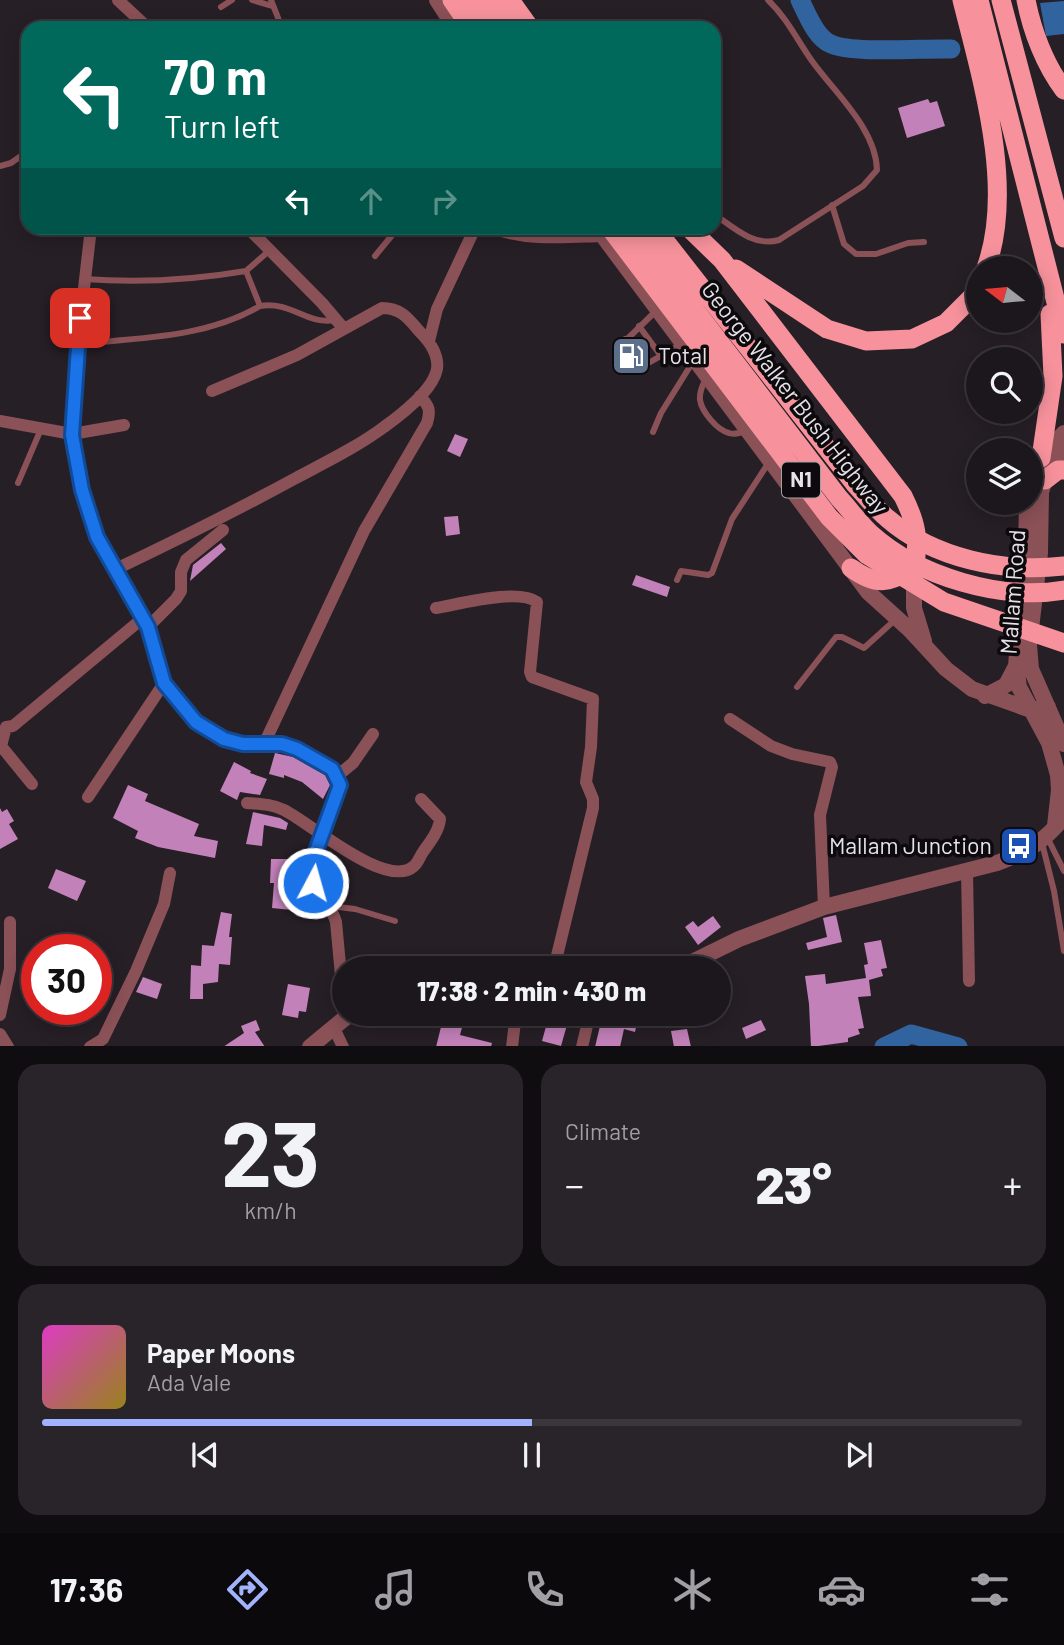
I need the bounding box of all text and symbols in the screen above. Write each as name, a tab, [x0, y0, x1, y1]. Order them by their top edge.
text: 70 m	[164, 46, 267, 105]
icon: left	[49, 49, 140, 140]
text: Turn left	[164, 106, 281, 144]
icon: left	[279, 182, 317, 220]
icon: ahead	[352, 182, 390, 220]
icon: right	[425, 182, 463, 220]
north arrow	[966, 256, 1043, 332]
map controls	[966, 256, 1043, 515]
street label: George Walker Bush Highway	[696, 276, 895, 519]
pin	[50, 288, 110, 348]
icon: arrive	[61, 299, 99, 337]
fuel station icon: Total	[610, 335, 652, 377]
place label: Total	[658, 341, 707, 369]
button: search	[966, 347, 1043, 424]
button: layers	[966, 438, 1043, 515]
road number: N1	[782, 462, 820, 498]
street label: Mallam Road	[994, 529, 1030, 655]
bus stop icon: Mallam Junction	[998, 825, 1040, 867]
place label: Mallam Junction	[829, 831, 992, 859]
position arrow	[276, 846, 350, 920]
speed limit sign: 30	[21, 934, 112, 1025]
text: 17:38 · 2 min · 430 m	[417, 975, 646, 1006]
text: 23	[221, 1096, 320, 1205]
text: Climate	[565, 1117, 641, 1145]
text: 23°	[755, 1152, 832, 1214]
text: −	[565, 1161, 584, 1207]
text: +	[1003, 1161, 1022, 1207]
text: km/h	[244, 1196, 297, 1224]
text: Paper Moons	[147, 1337, 295, 1368]
text: Ada Vale	[147, 1368, 231, 1396]
icon: previous	[186, 1436, 224, 1474]
icon: pause	[513, 1436, 551, 1474]
icon: next	[840, 1436, 878, 1474]
icon: directions	[223, 1565, 272, 1614]
icon: music	[371, 1565, 420, 1614]
icon: phone	[520, 1565, 569, 1614]
icon: climate	[668, 1565, 717, 1614]
icon: car	[817, 1565, 866, 1614]
icon: filters	[965, 1565, 1014, 1614]
text: 17:36	[50, 1570, 123, 1608]

